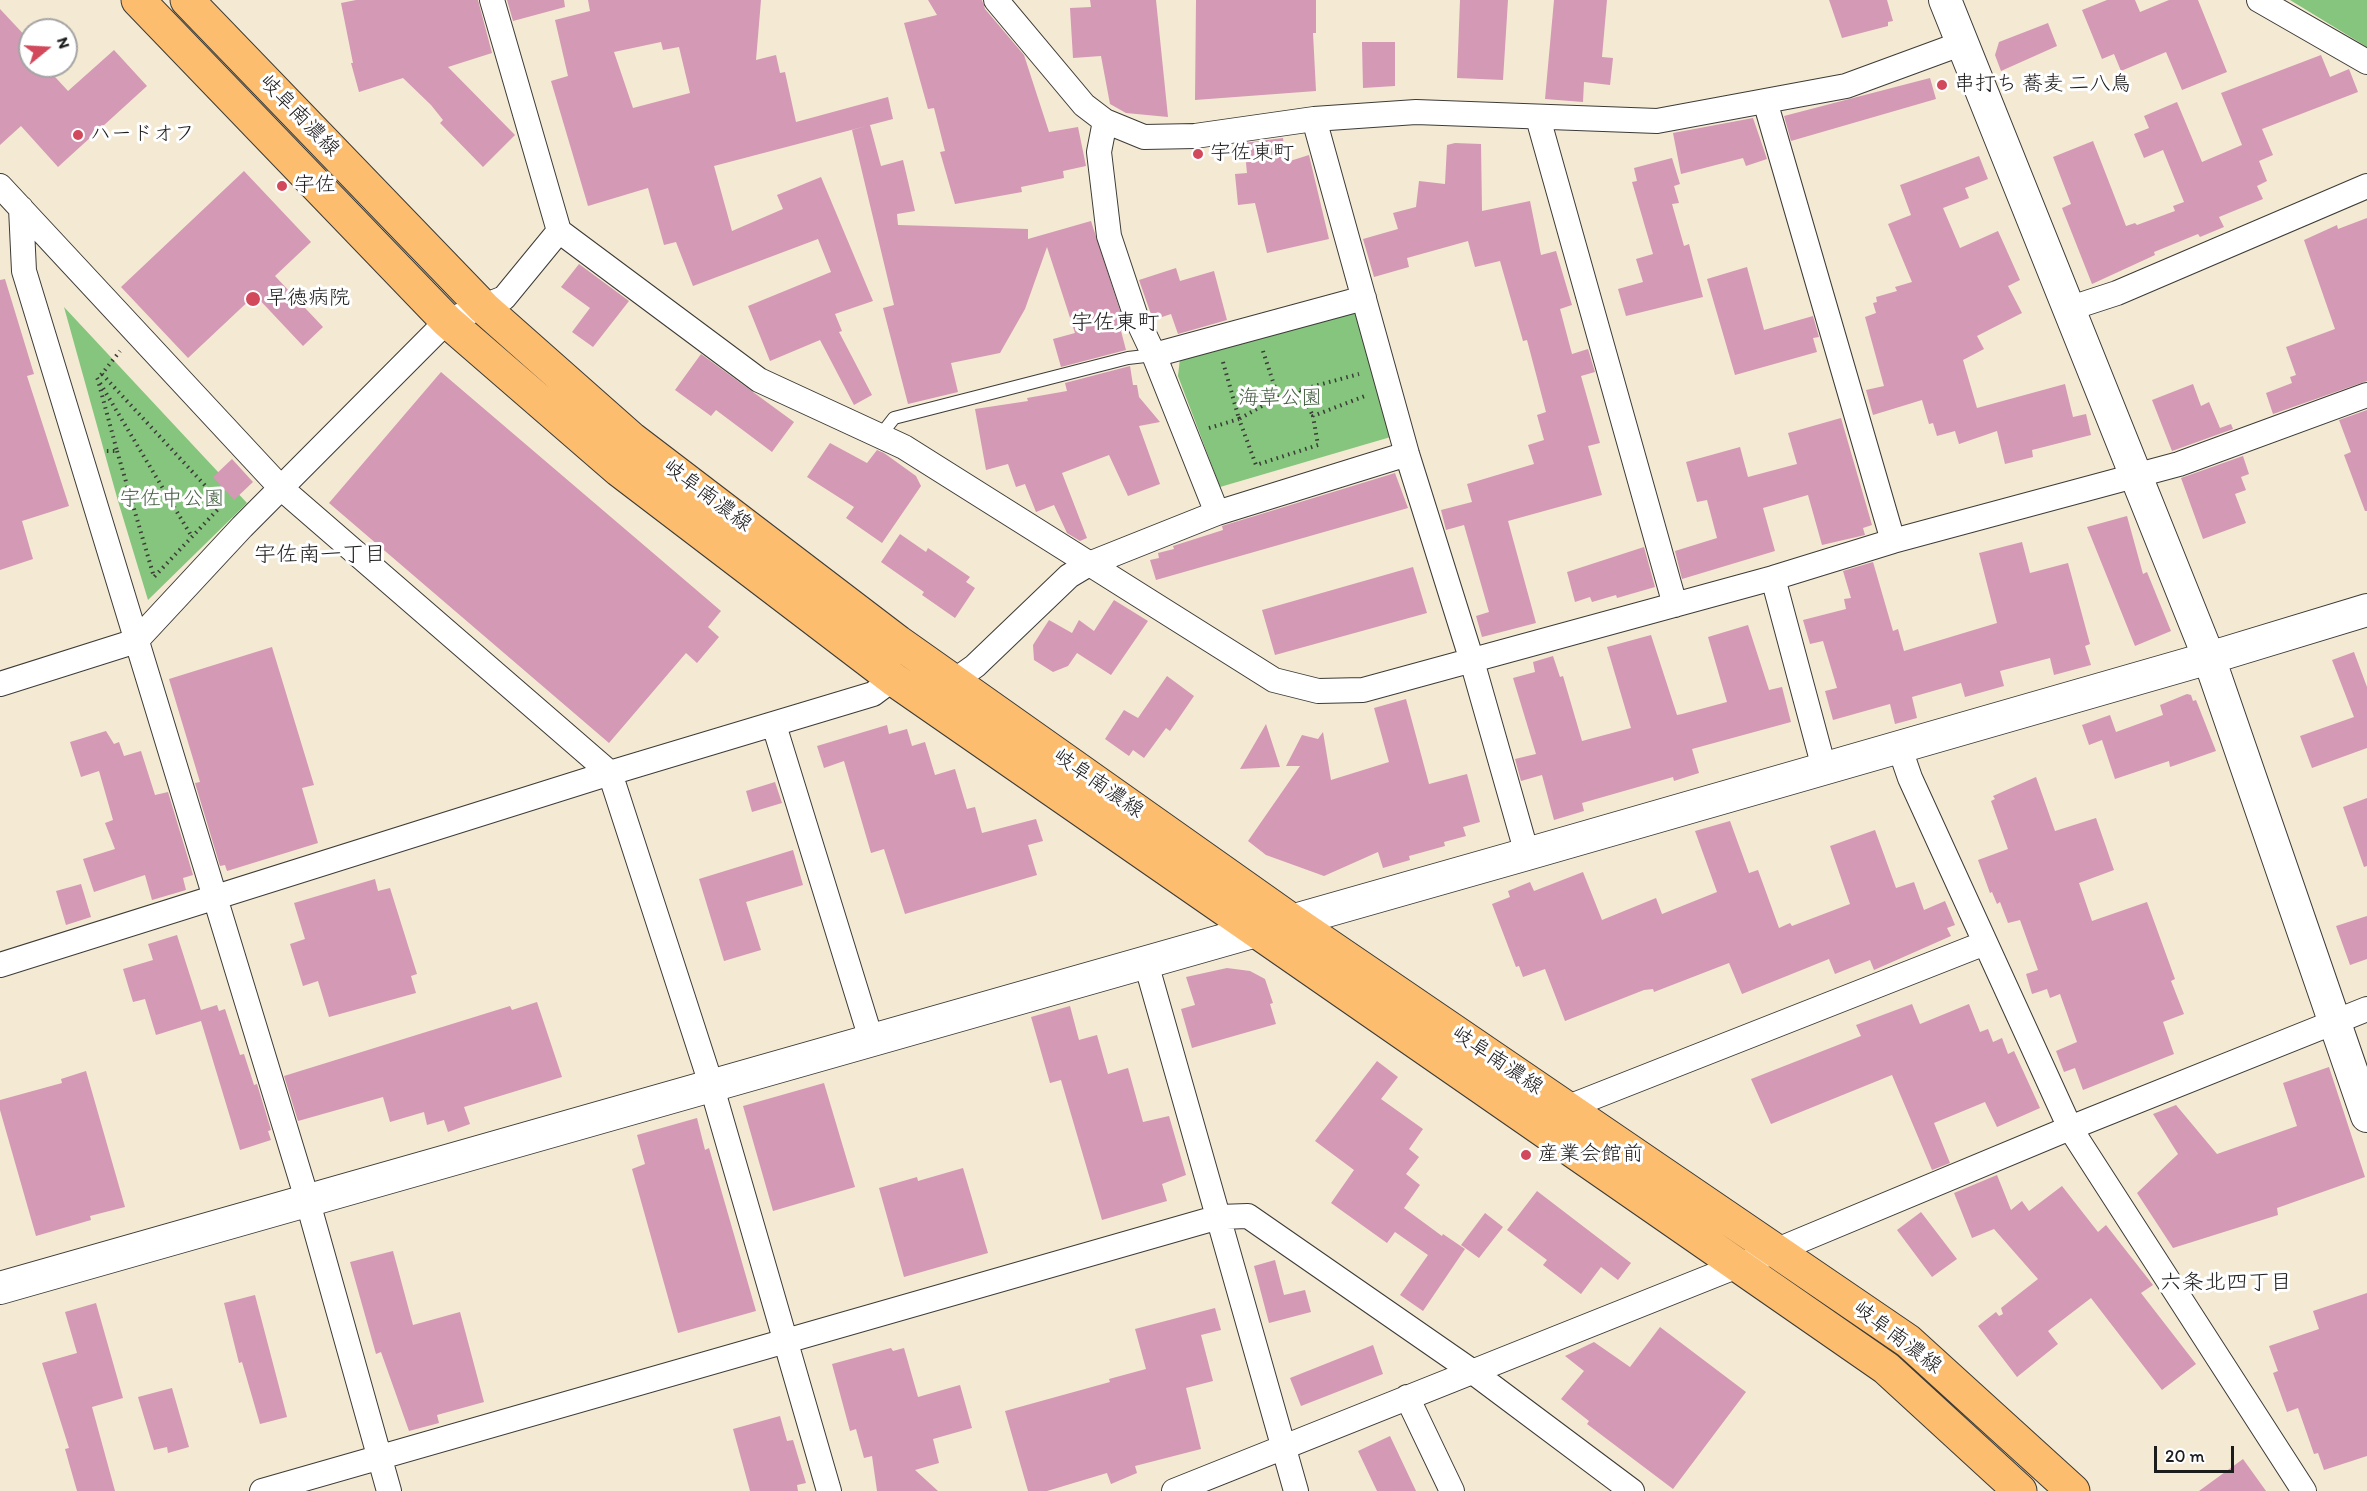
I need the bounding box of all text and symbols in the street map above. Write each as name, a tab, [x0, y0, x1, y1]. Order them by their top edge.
north arrow	[18, 18, 78, 78]
text: N	[53, 35, 74, 51]
street label: 岐阜南濃線	[253, 69, 345, 163]
place label: 串打ち 蕎麦 二八鳥	[1954, 72, 2131, 98]
marker: 串打ち 蕎麦 二八鳥	[1935, 78, 1949, 92]
place label: ハードオフ	[90, 122, 195, 148]
marker: ハードオフ	[71, 128, 85, 142]
place label: 宇佐東町	[1210, 141, 1294, 167]
marker: 宇佐東町	[1191, 147, 1205, 161]
place label: 宇佐	[294, 173, 336, 199]
marker: 宇佐	[275, 179, 289, 193]
place label: 早徳病院	[266, 286, 350, 312]
marker: 早徳病院	[244, 290, 262, 308]
district label: 宇佐東町	[1071, 310, 1159, 336]
park label: 海草公園	[1238, 386, 1322, 412]
street label: 岐阜南濃線	[657, 454, 757, 538]
park label: 宇佐中公園	[120, 487, 224, 513]
district label: 宇佐南一丁目	[254, 542, 386, 568]
street label: 岐阜南濃線	[1048, 744, 1148, 824]
street label: 岐阜南濃線	[1446, 1021, 1548, 1101]
place label: 産業会館前	[1538, 1142, 1643, 1168]
marker: 産業会館前	[1519, 1148, 1533, 1162]
district label: 六条北四丁目	[2160, 1270, 2292, 1296]
street label: 岐阜南濃線	[1847, 1296, 1947, 1380]
scale bar	[2157, 1434, 2236, 1472]
text: 20 m	[2165, 1445, 2205, 1467]

